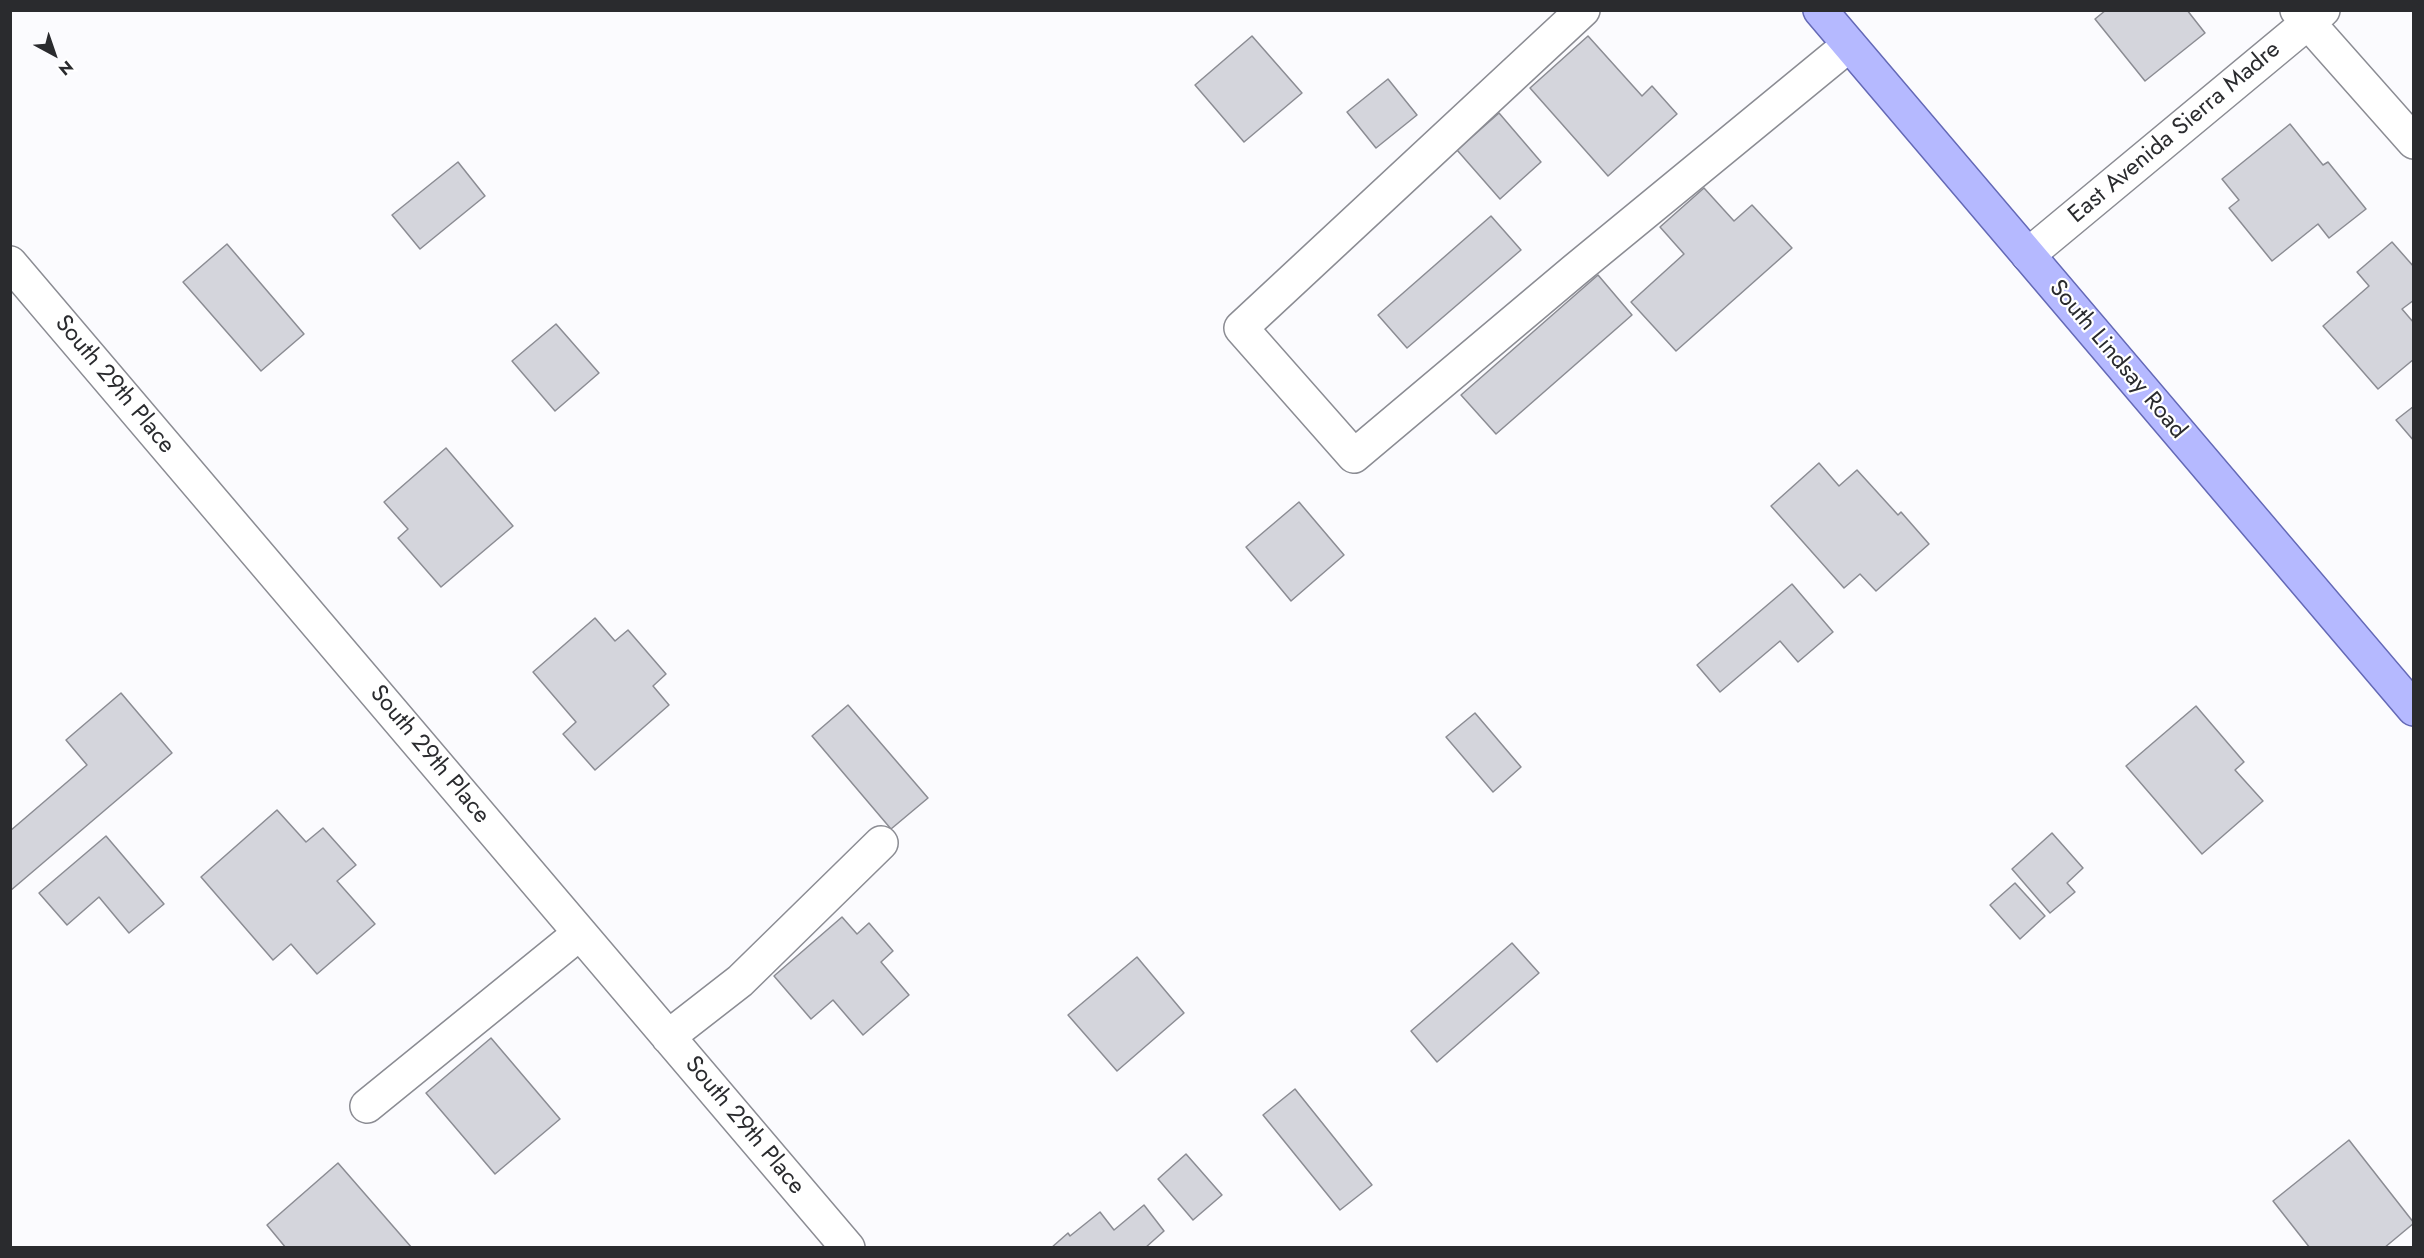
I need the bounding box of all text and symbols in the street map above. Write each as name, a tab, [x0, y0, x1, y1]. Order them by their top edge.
north arrow	[24, 24, 84, 84]
street label: East Avenida Sierra Madre	[2063, 36, 2287, 230]
text: N	[54, 55, 78, 81]
street label: South Lindsay Road	[2042, 275, 2192, 445]
street label: South 29th Place	[48, 310, 180, 460]
street label: South 29th Place	[363, 680, 495, 830]
street label: South 29th Place	[678, 1051, 810, 1201]

